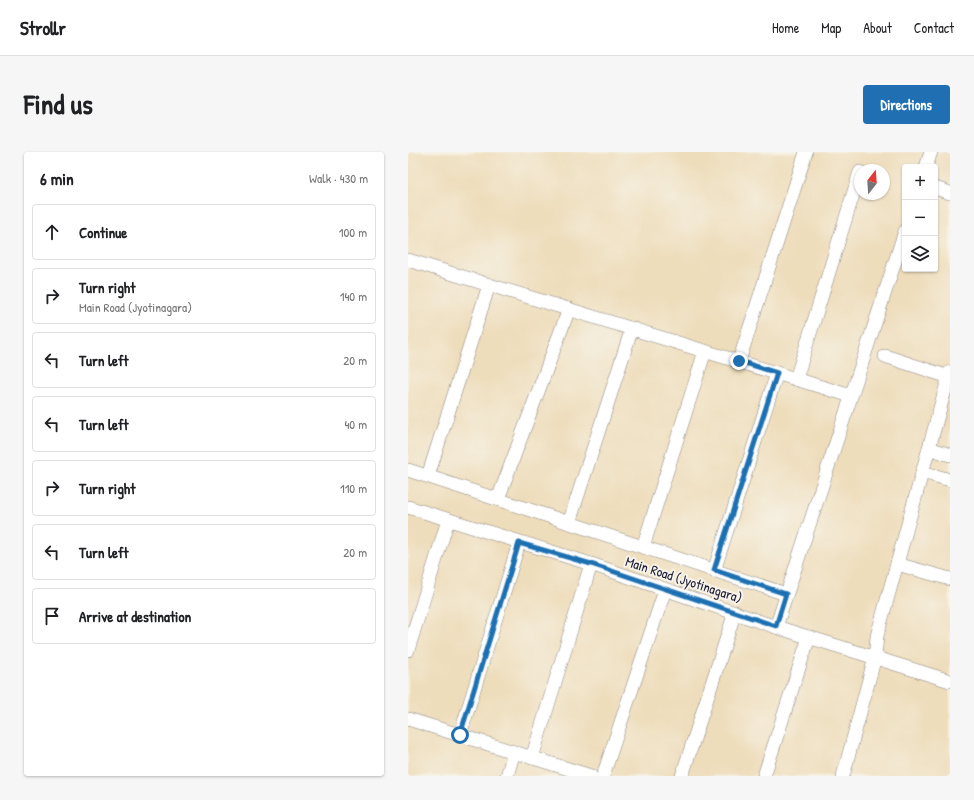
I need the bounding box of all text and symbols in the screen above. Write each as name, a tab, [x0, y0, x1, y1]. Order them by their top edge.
text: Strollr	[20, 15, 66, 41]
text: Home	[772, 18, 799, 37]
text: Map	[821, 18, 841, 37]
text: About	[863, 18, 892, 37]
text: Contact	[914, 18, 954, 37]
text: Find us	[24, 85, 93, 123]
button: Directions	[863, 85, 950, 124]
north arrow	[854, 164, 890, 200]
map controls	[902, 164, 938, 272]
button: +	[902, 164, 938, 200]
text: 6 min	[40, 167, 74, 190]
text: Walk · 430 m	[309, 169, 368, 187]
button: −	[902, 200, 938, 236]
icon: ahead	[41, 221, 63, 243]
text: Continue	[79, 222, 127, 243]
text: 100 m	[339, 223, 367, 241]
button: layers	[902, 236, 938, 272]
text: Turn right	[79, 277, 135, 298]
icon: right	[41, 285, 63, 307]
text: 140 m	[340, 287, 367, 305]
text: Main Road (Jyotinagara)	[79, 298, 192, 316]
icon: left	[41, 349, 63, 371]
text: Turn left	[79, 350, 129, 371]
text: 20 m	[343, 351, 367, 369]
route end	[730, 352, 748, 370]
icon: left	[41, 413, 63, 435]
text: Turn left	[79, 414, 129, 435]
text: 40 m	[344, 415, 367, 433]
icon: right	[41, 477, 63, 499]
text: Turn right	[79, 478, 135, 499]
text: 110 m	[340, 479, 367, 497]
icon: left	[41, 541, 63, 563]
text: Turn left	[79, 542, 129, 563]
text: 20 m	[343, 543, 367, 561]
street label: Main Road (Jyotinagara)	[623, 551, 745, 608]
icon: arrive	[41, 605, 63, 627]
text: Arrive at destination	[79, 606, 191, 627]
route start	[451, 726, 469, 744]

